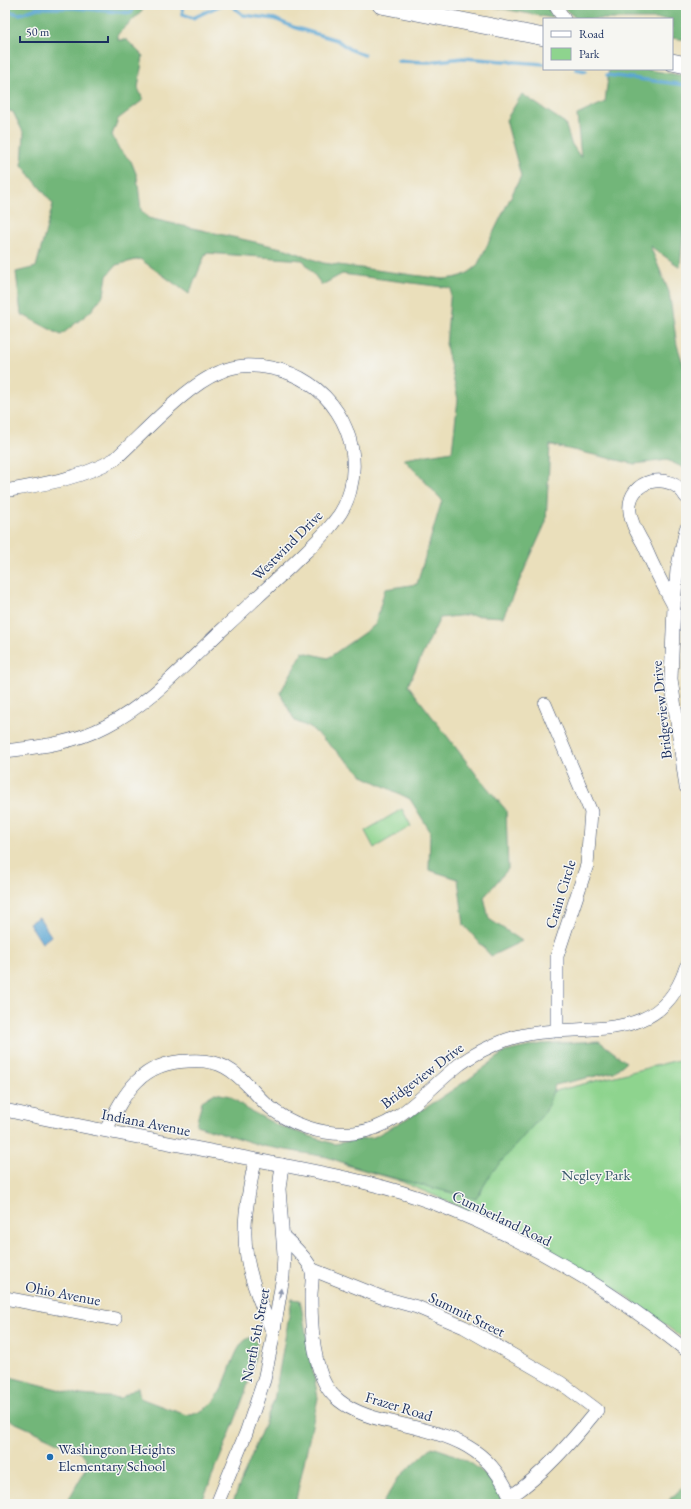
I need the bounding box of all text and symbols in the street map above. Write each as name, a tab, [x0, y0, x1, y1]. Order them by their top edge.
scale bar	[20, 18, 108, 44]
legend	[543, 18, 673, 70]
text: 50 m	[26, 24, 50, 40]
text: Road	[579, 26, 605, 42]
text: Park	[579, 46, 600, 62]
street label: Westwind Drive	[248, 506, 326, 584]
street label: Bridgeview Drive	[646, 660, 676, 760]
street label: Crain Circle	[541, 857, 580, 931]
street label: Bridgeview Drive	[377, 1038, 467, 1112]
street label: Indiana Avenue	[100, 1104, 192, 1140]
park label: Negley Park	[562, 1165, 631, 1184]
street label: Cumberland Road	[449, 1186, 555, 1250]
street label: Ohio Avenue	[24, 1276, 102, 1310]
street label: North 5th Street	[237, 1286, 273, 1384]
street label: Summit Street	[426, 1287, 509, 1341]
one-way arrow	[277, 1288, 283, 1301]
street label: Frazer Road	[363, 1387, 435, 1425]
place label: Washington Heights Elementary School	[58, 1439, 176, 1475]
marker: Washington Heights Elementary School	[45, 1452, 55, 1462]

